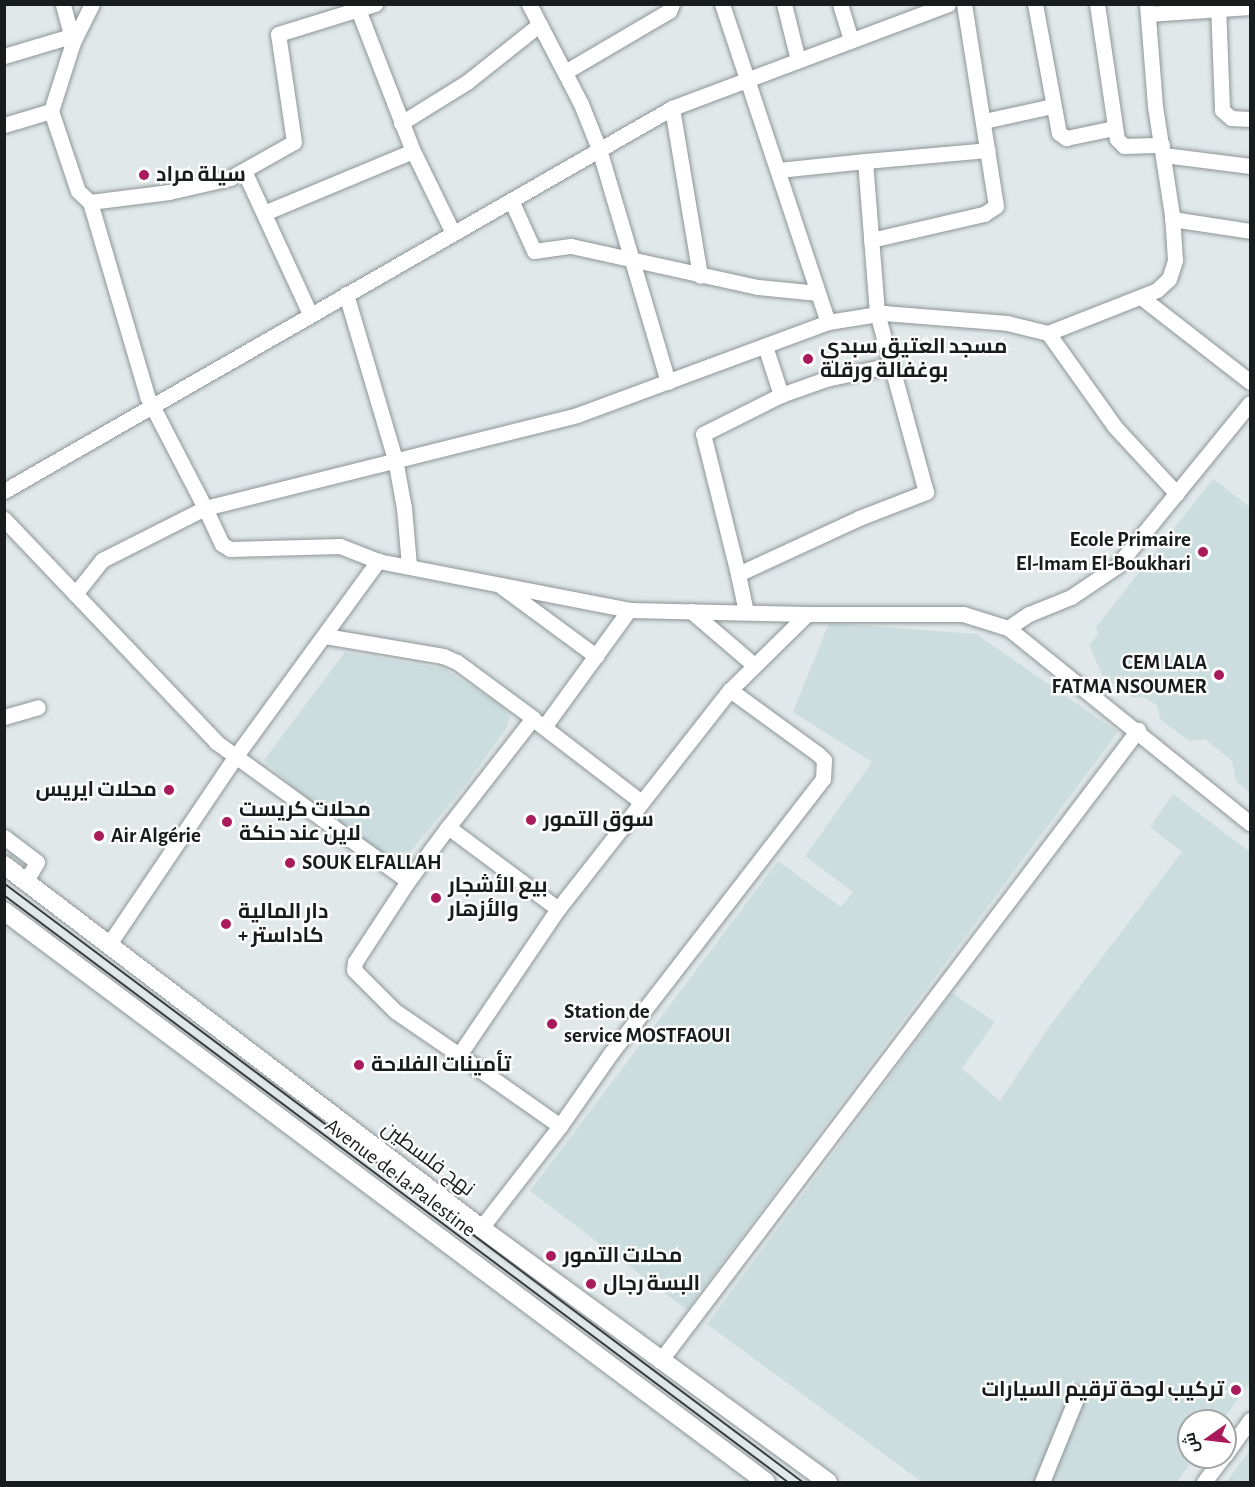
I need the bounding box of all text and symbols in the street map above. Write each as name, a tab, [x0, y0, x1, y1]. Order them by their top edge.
place label: سيلة مراد	[156, 162, 246, 188]
marker: سيلة مراد	[137, 168, 151, 182]
place label: مسجد العتيق سبدي بوغفالة ورقلة	[820, 334, 1007, 384]
marker: مسجد العتيق سبدي بوغفالة ورقلة	[801, 352, 815, 366]
place label: Ecole Primaire El-Imam El-Boukhari	[1016, 527, 1191, 577]
marker: Ecole Primaire El-Imam El-Boukhari	[1196, 545, 1210, 559]
place label: CEM LALA FATMA NSOUMER	[1052, 650, 1207, 700]
marker: CEM LALA FATMA NSOUMER	[1212, 668, 1226, 682]
place label: محلات ايريس	[35, 777, 157, 803]
marker: محلات ايريس	[162, 783, 176, 797]
place label: محلات كريست لاين عند حنكة	[239, 797, 371, 847]
place label: سوق التمور	[543, 807, 654, 833]
marker: سوق التمور	[524, 813, 538, 827]
marker: محلات كريست لاين عند حنكة	[220, 815, 234, 829]
place label: Air Algérie	[111, 823, 201, 849]
marker: Air Algérie	[92, 829, 106, 843]
place label: SOUK ELFALLAH	[302, 850, 442, 876]
marker: SOUK ELFALLAH	[283, 856, 297, 870]
place label: بيع الأشجار والأزهار	[448, 873, 548, 923]
marker: بيع الأشجار والأزهار	[429, 891, 443, 905]
place label: دار المالية + كاداستر	[238, 899, 328, 949]
marker: دار المالية + كاداستر	[219, 917, 233, 931]
place label: Station de service MOSTFAOUI	[564, 999, 731, 1049]
marker: Station de service MOSTFAOUI	[545, 1017, 559, 1031]
place label: تأمينات الفلاحة	[371, 1052, 511, 1078]
marker: تأمينات الفلاحة	[352, 1058, 366, 1072]
street label: Avenue de la Palestine	[320, 1113, 480, 1243]
street label: نهج فلسطين	[377, 1116, 479, 1202]
place label: محلات التمور	[563, 1243, 682, 1269]
marker: محلات التمور	[544, 1249, 558, 1263]
place label: البسة رجال	[603, 1271, 700, 1297]
marker: البسة رجال	[584, 1277, 598, 1291]
place label: تركيب لوحة ترقيم السيارات	[981, 1377, 1224, 1403]
marker: تركيب لوحة ترقيم السيارات	[1229, 1383, 1243, 1397]
north arrow	[1177, 1409, 1237, 1469]
text: ش	[1181, 1431, 1202, 1455]

